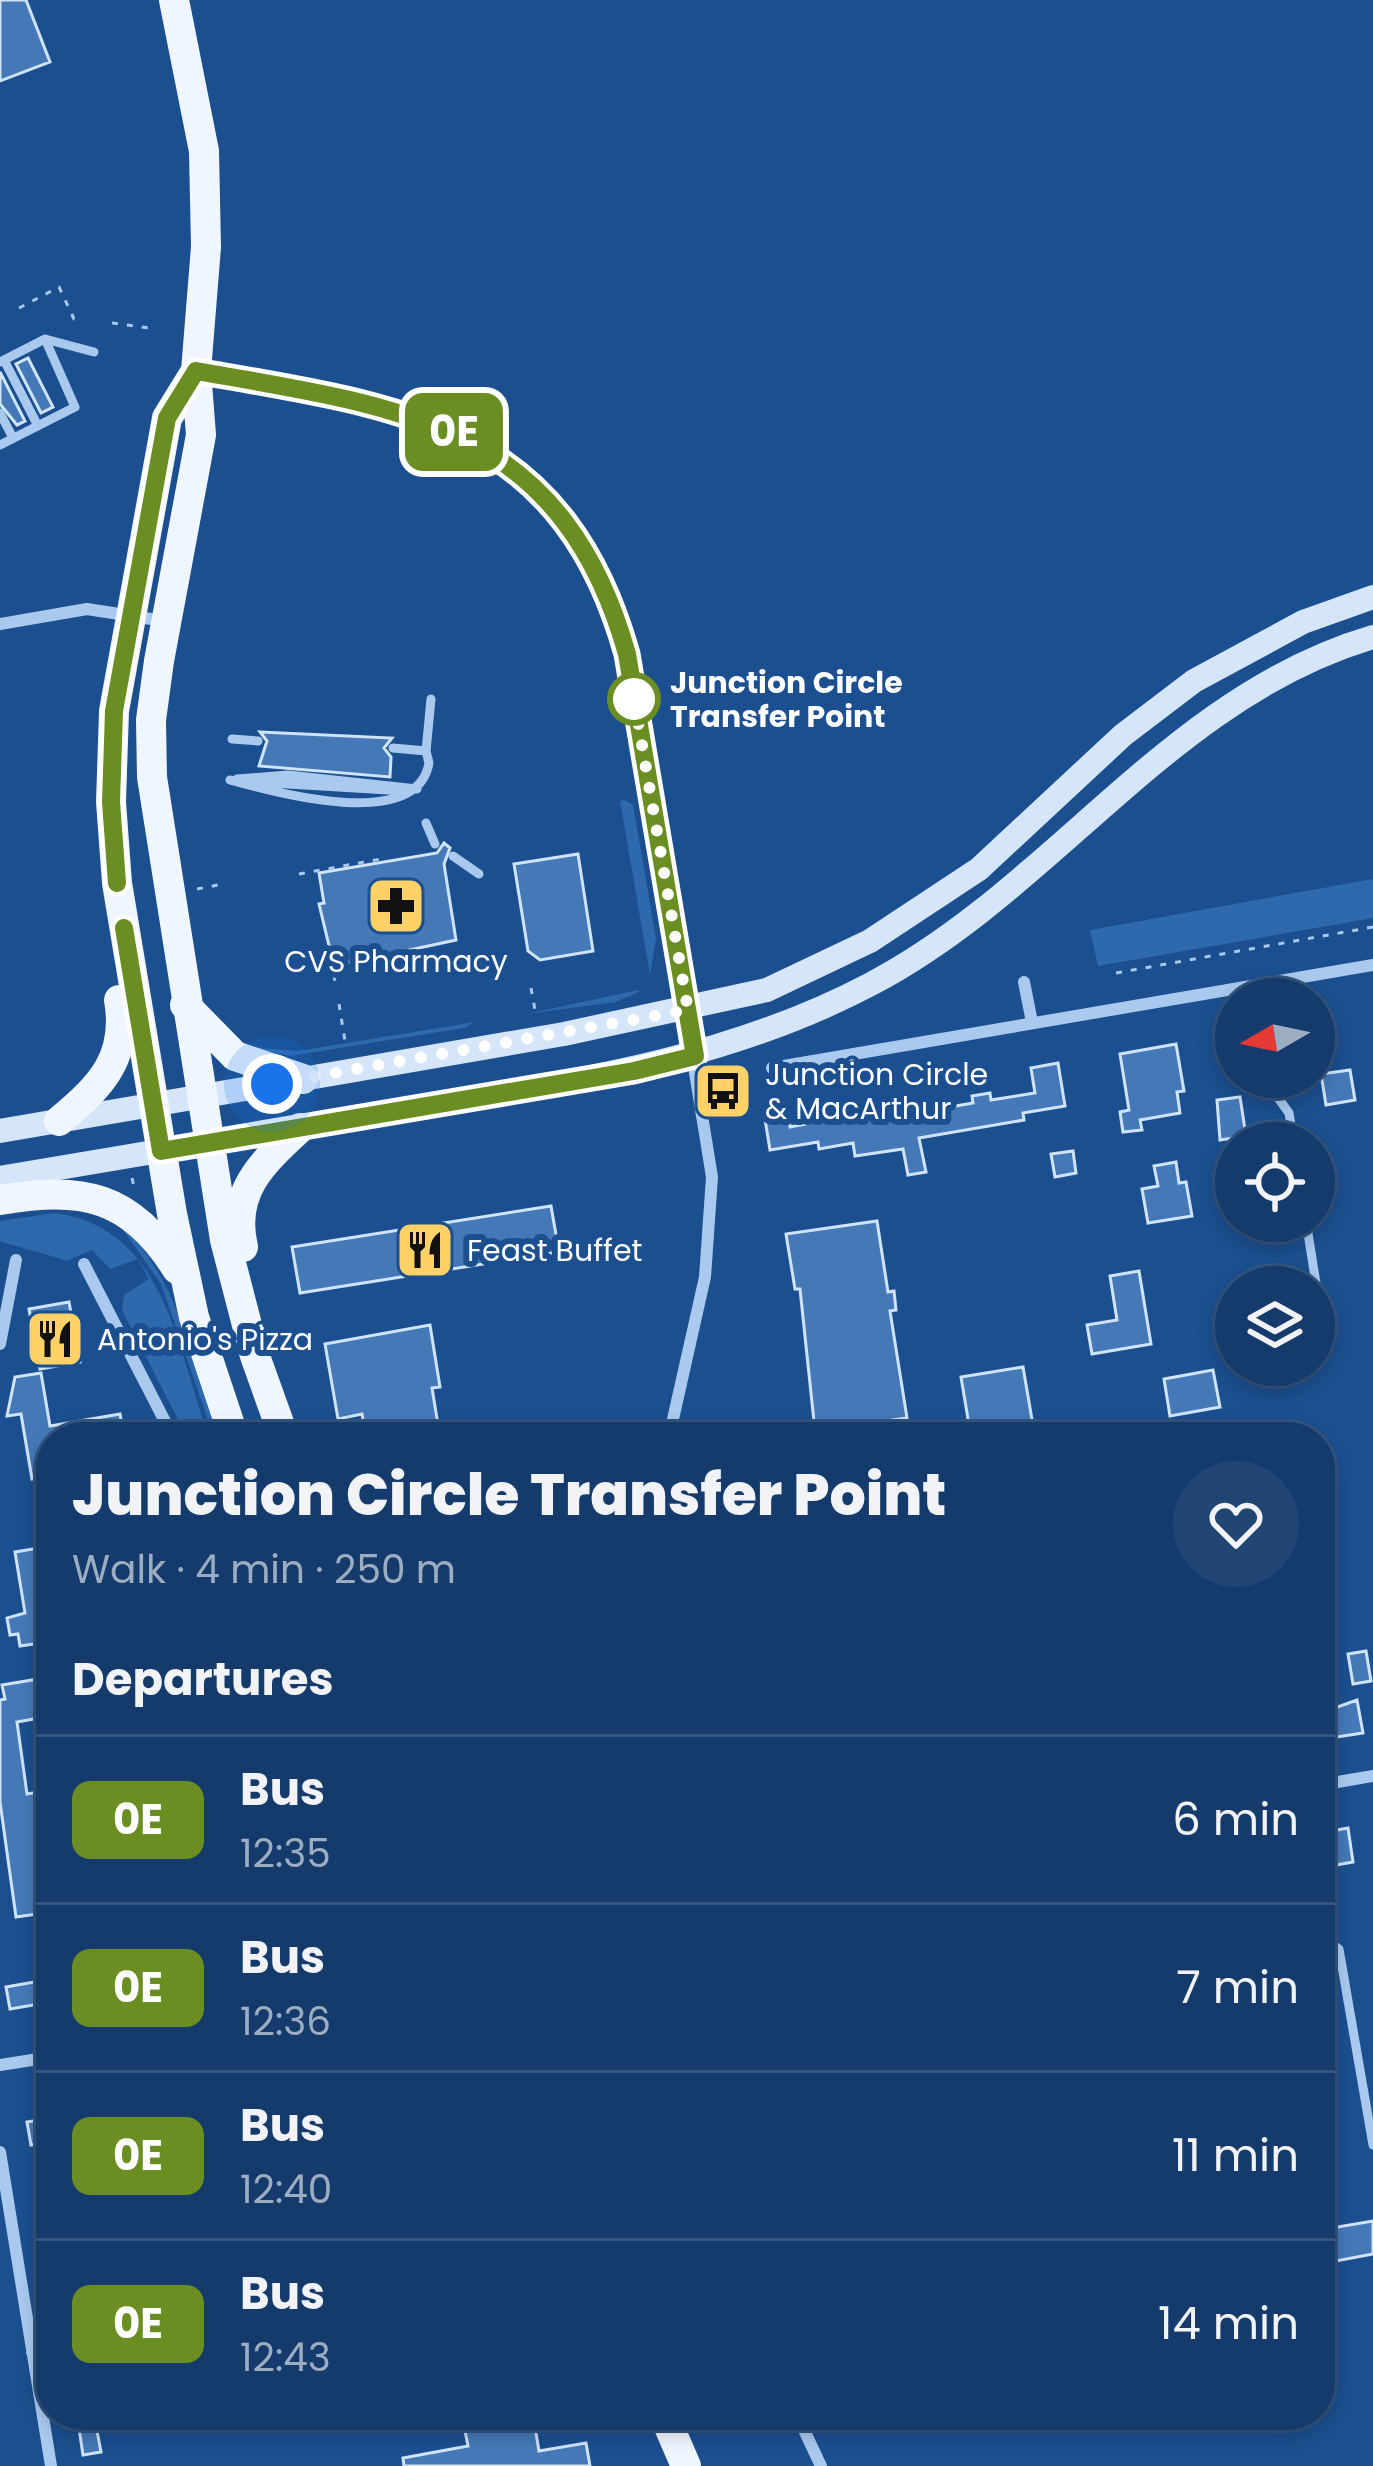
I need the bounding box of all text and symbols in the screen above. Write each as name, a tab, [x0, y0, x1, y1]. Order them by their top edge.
line badge: 0E	[400, 393, 508, 471]
text: 0E	[429, 402, 479, 461]
place label: Junction Circle Transfer Point	[670, 661, 903, 738]
marker: Junction Circle Transfer Point	[609, 674, 659, 724]
pharmacy icon: CVS Pharmacy	[365, 875, 427, 937]
place label: CVS Pharmacy	[284, 940, 508, 983]
north arrow	[1215, 978, 1335, 1098]
map controls	[1215, 978, 1335, 1386]
place label: Junction Circle & MacArthur	[765, 1053, 988, 1130]
your location	[242, 1054, 302, 1114]
bus stop icon: Junction Circle & MacArthur	[692, 1060, 754, 1122]
button: locate	[1215, 1122, 1335, 1242]
restaurant icon: Feast Buffet	[394, 1219, 456, 1281]
place label: Feast Buffet	[467, 1229, 642, 1272]
button: layers	[1215, 1266, 1335, 1386]
restaurant icon: Antonio's Pizza	[24, 1308, 86, 1370]
place label: Antonio's Pizza	[97, 1318, 313, 1361]
text: Junction Circle Transfer Point	[72, 1455, 946, 1535]
button: heart	[1173, 1461, 1299, 1587]
text: Walk · 4 min · 250 m	[72, 1542, 456, 1597]
text: Departures	[72, 1648, 334, 1711]
text: Bus	[240, 1758, 325, 1821]
text: 6 min	[1172, 1788, 1299, 1851]
text: 0E	[113, 1790, 163, 1849]
text: 12:35	[240, 1826, 331, 1881]
text: Bus	[240, 1926, 325, 1989]
text: 7 min	[1176, 1956, 1299, 2019]
text: 0E	[113, 1958, 163, 2017]
text: 12:36	[240, 1994, 331, 2049]
text: Bus	[240, 2094, 325, 2157]
text: 11 min	[1172, 2124, 1299, 2187]
text: 0E	[113, 2126, 163, 2185]
text: 12:40	[240, 2162, 332, 2217]
text: Bus	[240, 2262, 325, 2325]
text: 14 min	[1158, 2292, 1299, 2355]
text: 0E	[113, 2294, 163, 2353]
text: 12:43	[240, 2330, 331, 2385]

